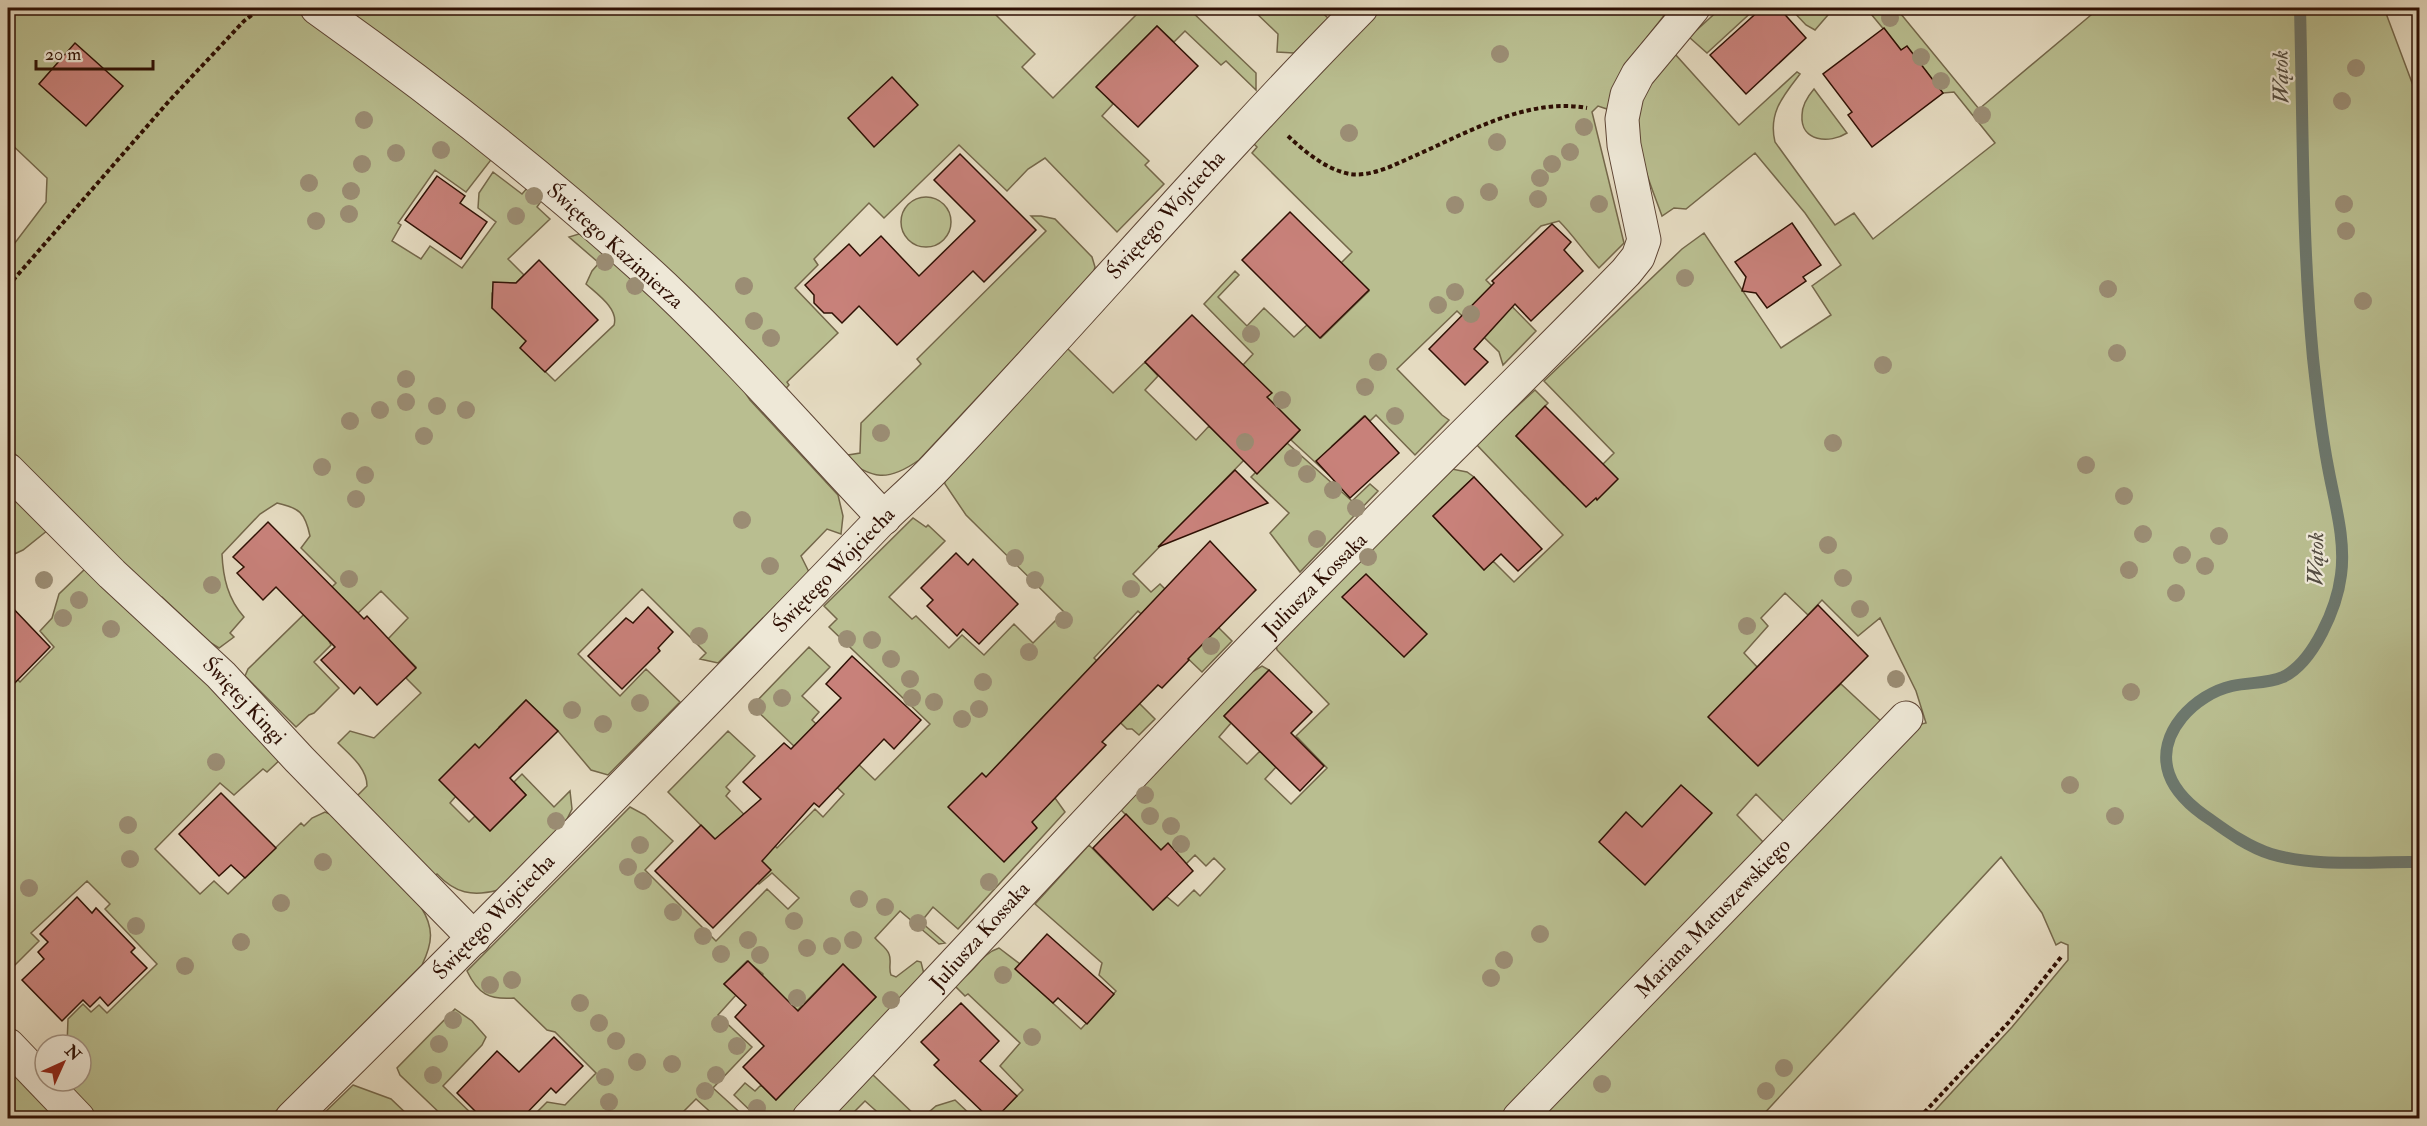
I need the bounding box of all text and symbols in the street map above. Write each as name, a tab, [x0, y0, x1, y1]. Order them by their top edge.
scale bar	[36, 33, 153, 71]
text: 20 m	[45, 43, 81, 66]
water label: Wątok	[2267, 50, 2295, 104]
street label: Świętego Wojciecha	[1101, 145, 1231, 285]
street label: Świętego Kazimierza	[541, 177, 689, 315]
street label: Świętego Wojciecha	[767, 501, 901, 639]
street label: Juliusza Kossaka	[1256, 527, 1373, 644]
water label: Wątok	[2302, 532, 2330, 586]
street label: Świętej Kingi	[196, 651, 292, 751]
street label: Mariana Matuszewskiego	[1630, 832, 1796, 1004]
street label: Świętego Wojciecha	[427, 848, 561, 986]
street label: Juliusza Kossaka	[923, 876, 1036, 997]
north arrow	[33, 1033, 93, 1093]
text: N	[60, 1040, 86, 1066]

